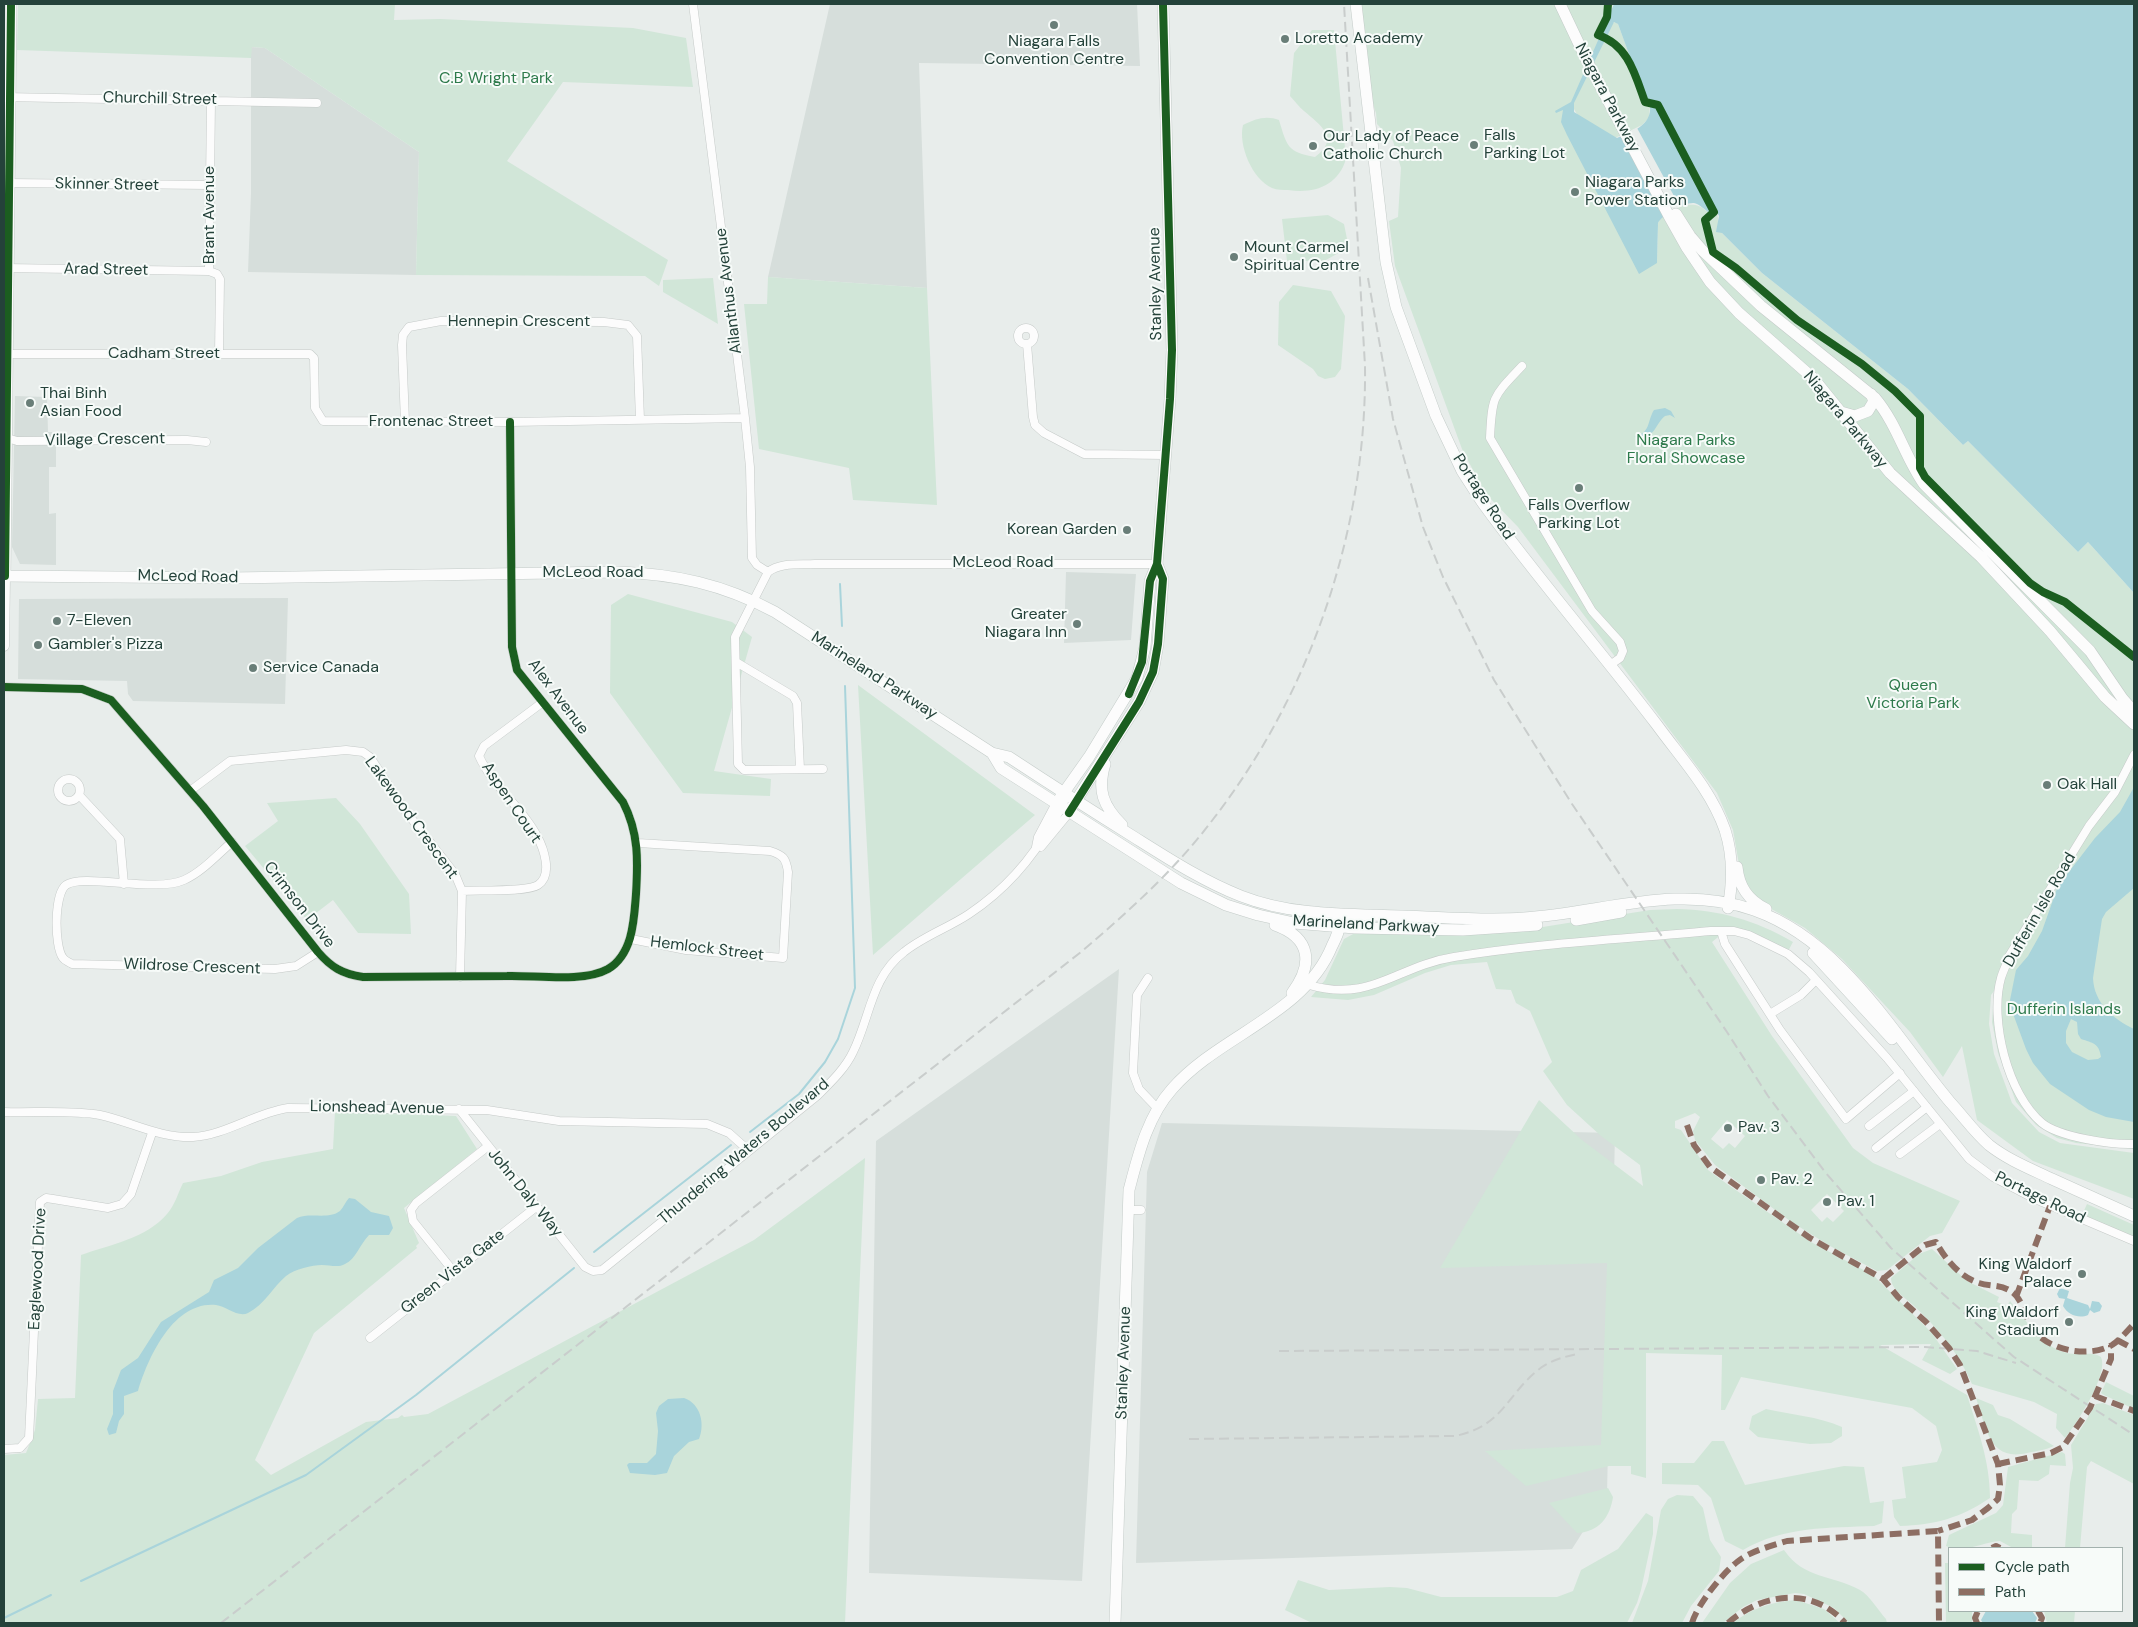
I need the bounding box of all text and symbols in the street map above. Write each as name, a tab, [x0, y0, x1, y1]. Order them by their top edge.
marker: Niagara Falls Convention Centre	[1048, 19, 1060, 31]
place label: Loretto Academy	[1295, 29, 1423, 49]
place label: Niagara Falls Convention Centre	[984, 32, 1124, 70]
marker: Loretto Academy	[1279, 33, 1291, 45]
street label: Niagara Parkway	[1570, 40, 1644, 156]
park label: C.B Wright Park	[439, 69, 553, 89]
street label: Churchill Street	[103, 88, 217, 110]
place label: Falls Parking Lot	[1484, 126, 1565, 164]
place label: Our Lady of Peace Catholic Church	[1323, 127, 1459, 165]
marker: Falls Parking Lot	[1468, 139, 1480, 151]
marker: Our Lady of Peace Catholic Church	[1307, 140, 1319, 152]
street label: Brant Avenue	[200, 166, 220, 264]
place label: Niagara Parks Power Station	[1585, 173, 1687, 211]
street label: Skinner Street	[55, 174, 159, 196]
marker: Niagara Parks Power Station	[1569, 186, 1581, 198]
street label: Ailanthus Avenue	[712, 227, 746, 355]
street label: Stanley Avenue	[1145, 227, 1167, 341]
place label: Mount Carmel Spiritual Centre	[1244, 238, 1360, 276]
marker: Mount Carmel Spiritual Centre	[1228, 251, 1240, 263]
street label: Arad Street	[63, 260, 149, 280]
street label: Hennepin Crescent	[448, 312, 590, 332]
street label: Cadham Street	[108, 344, 220, 364]
street label: Niagara Parkway	[1799, 367, 1891, 473]
place label: Thai Binh Asian Food	[40, 384, 122, 422]
marker: Thai Binh Asian Food	[24, 397, 36, 409]
street label: Frontenac Street	[369, 412, 493, 432]
street label: Village Crescent	[45, 429, 165, 451]
park label: Niagara Parks Floral Showcase	[1627, 431, 1745, 469]
street label: Portage Road	[1448, 451, 1518, 543]
marker: Falls Overflow Parking Lot	[1573, 482, 1585, 494]
place label: Falls Overflow Parking Lot	[1528, 496, 1630, 534]
place label: Korean Garden	[1007, 520, 1117, 540]
marker: Korean Garden	[1121, 524, 1133, 536]
street label: McLeod Road	[953, 553, 1053, 573]
street label: McLeod Road	[543, 563, 643, 583]
street label: McLeod Road	[137, 567, 239, 587]
place label: Greater Niagara Inn	[985, 605, 1067, 643]
place label: 7-Eleven	[67, 611, 131, 631]
marker: 7-Eleven	[51, 615, 63, 627]
marker: Greater Niagara Inn	[1071, 618, 1083, 630]
street label: Marineland Parkway	[807, 628, 941, 724]
place label: Gambler's Pizza	[48, 635, 163, 655]
marker: Gambler's Pizza	[32, 639, 44, 651]
street label: Alex Avenue	[523, 655, 593, 739]
place label: Service Canada	[263, 658, 379, 678]
marker: Service Canada	[247, 662, 259, 674]
park label: Queen Victoria Park	[1866, 676, 1960, 714]
street label: Lakewood Crescent	[360, 753, 462, 883]
street label: Aspen Court	[477, 759, 545, 847]
place label: Oak Hall	[2057, 775, 2117, 795]
marker: Oak Hall	[2041, 779, 2053, 791]
street label: Dufferin Isle Road	[1999, 849, 2081, 971]
street label: Crimson Drive	[259, 858, 339, 952]
street label: Marineland Parkway	[1292, 912, 1440, 938]
street label: Hemlock Street	[649, 933, 765, 965]
street label: Wildrose Crescent	[123, 955, 261, 979]
park label: Dufferin Islands	[2007, 1000, 2121, 1020]
street label: Thundering Waters Boulevard	[655, 1075, 833, 1229]
street label: Lionshead Avenue	[310, 1097, 444, 1119]
place label: Pav. 3	[1738, 1118, 1780, 1138]
marker: Pav. 3	[1722, 1122, 1734, 1134]
street label: John Daly Way	[483, 1145, 567, 1241]
street label: Portage Road	[1992, 1168, 2088, 1228]
place label: Pav. 2	[1771, 1170, 1813, 1190]
marker: Pav. 2	[1755, 1174, 1767, 1186]
place label: Pav. 1	[1837, 1192, 1875, 1212]
marker: Pav. 1	[1821, 1196, 1833, 1208]
street label: Eaglewood Drive	[25, 1208, 51, 1330]
street label: Green Vista Gate	[397, 1225, 509, 1319]
place label: King Waldorf Palace	[1979, 1255, 2072, 1293]
marker: King Waldorf Palace	[2076, 1268, 2088, 1280]
place label: King Waldorf Stadium	[1966, 1303, 2059, 1341]
street label: Stanley Avenue	[1112, 1306, 1136, 1420]
marker: King Waldorf Stadium	[2063, 1316, 2075, 1328]
legend	[1948, 1547, 2123, 1612]
text: Cycle path	[1995, 1557, 2070, 1577]
text: Path	[1995, 1582, 2026, 1602]

